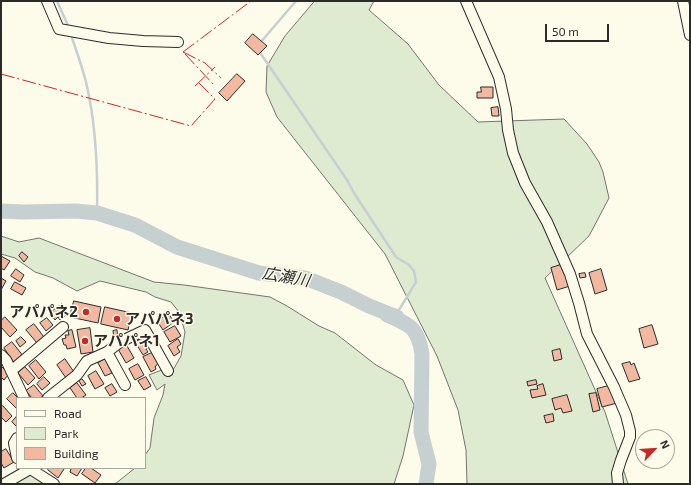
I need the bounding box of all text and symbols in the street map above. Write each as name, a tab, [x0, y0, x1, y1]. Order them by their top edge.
scale bar	[547, 16, 611, 42]
text: 50 m	[552, 24, 579, 38]
water label: 広瀬川	[261, 263, 311, 291]
place label: アパパネ2	[9, 303, 78, 321]
marker: アパパネ2	[81, 307, 91, 317]
place label: アパパネ3	[125, 310, 194, 328]
marker: アパパネ3	[112, 314, 122, 324]
place label: アパパネ1	[93, 332, 159, 350]
marker: アパパネ1	[80, 336, 90, 346]
legend	[16, 397, 146, 469]
text: Road	[54, 406, 82, 420]
text: Park	[54, 426, 79, 440]
north arrow	[635, 429, 675, 469]
text: N	[658, 438, 673, 450]
text: Building	[54, 446, 98, 460]

